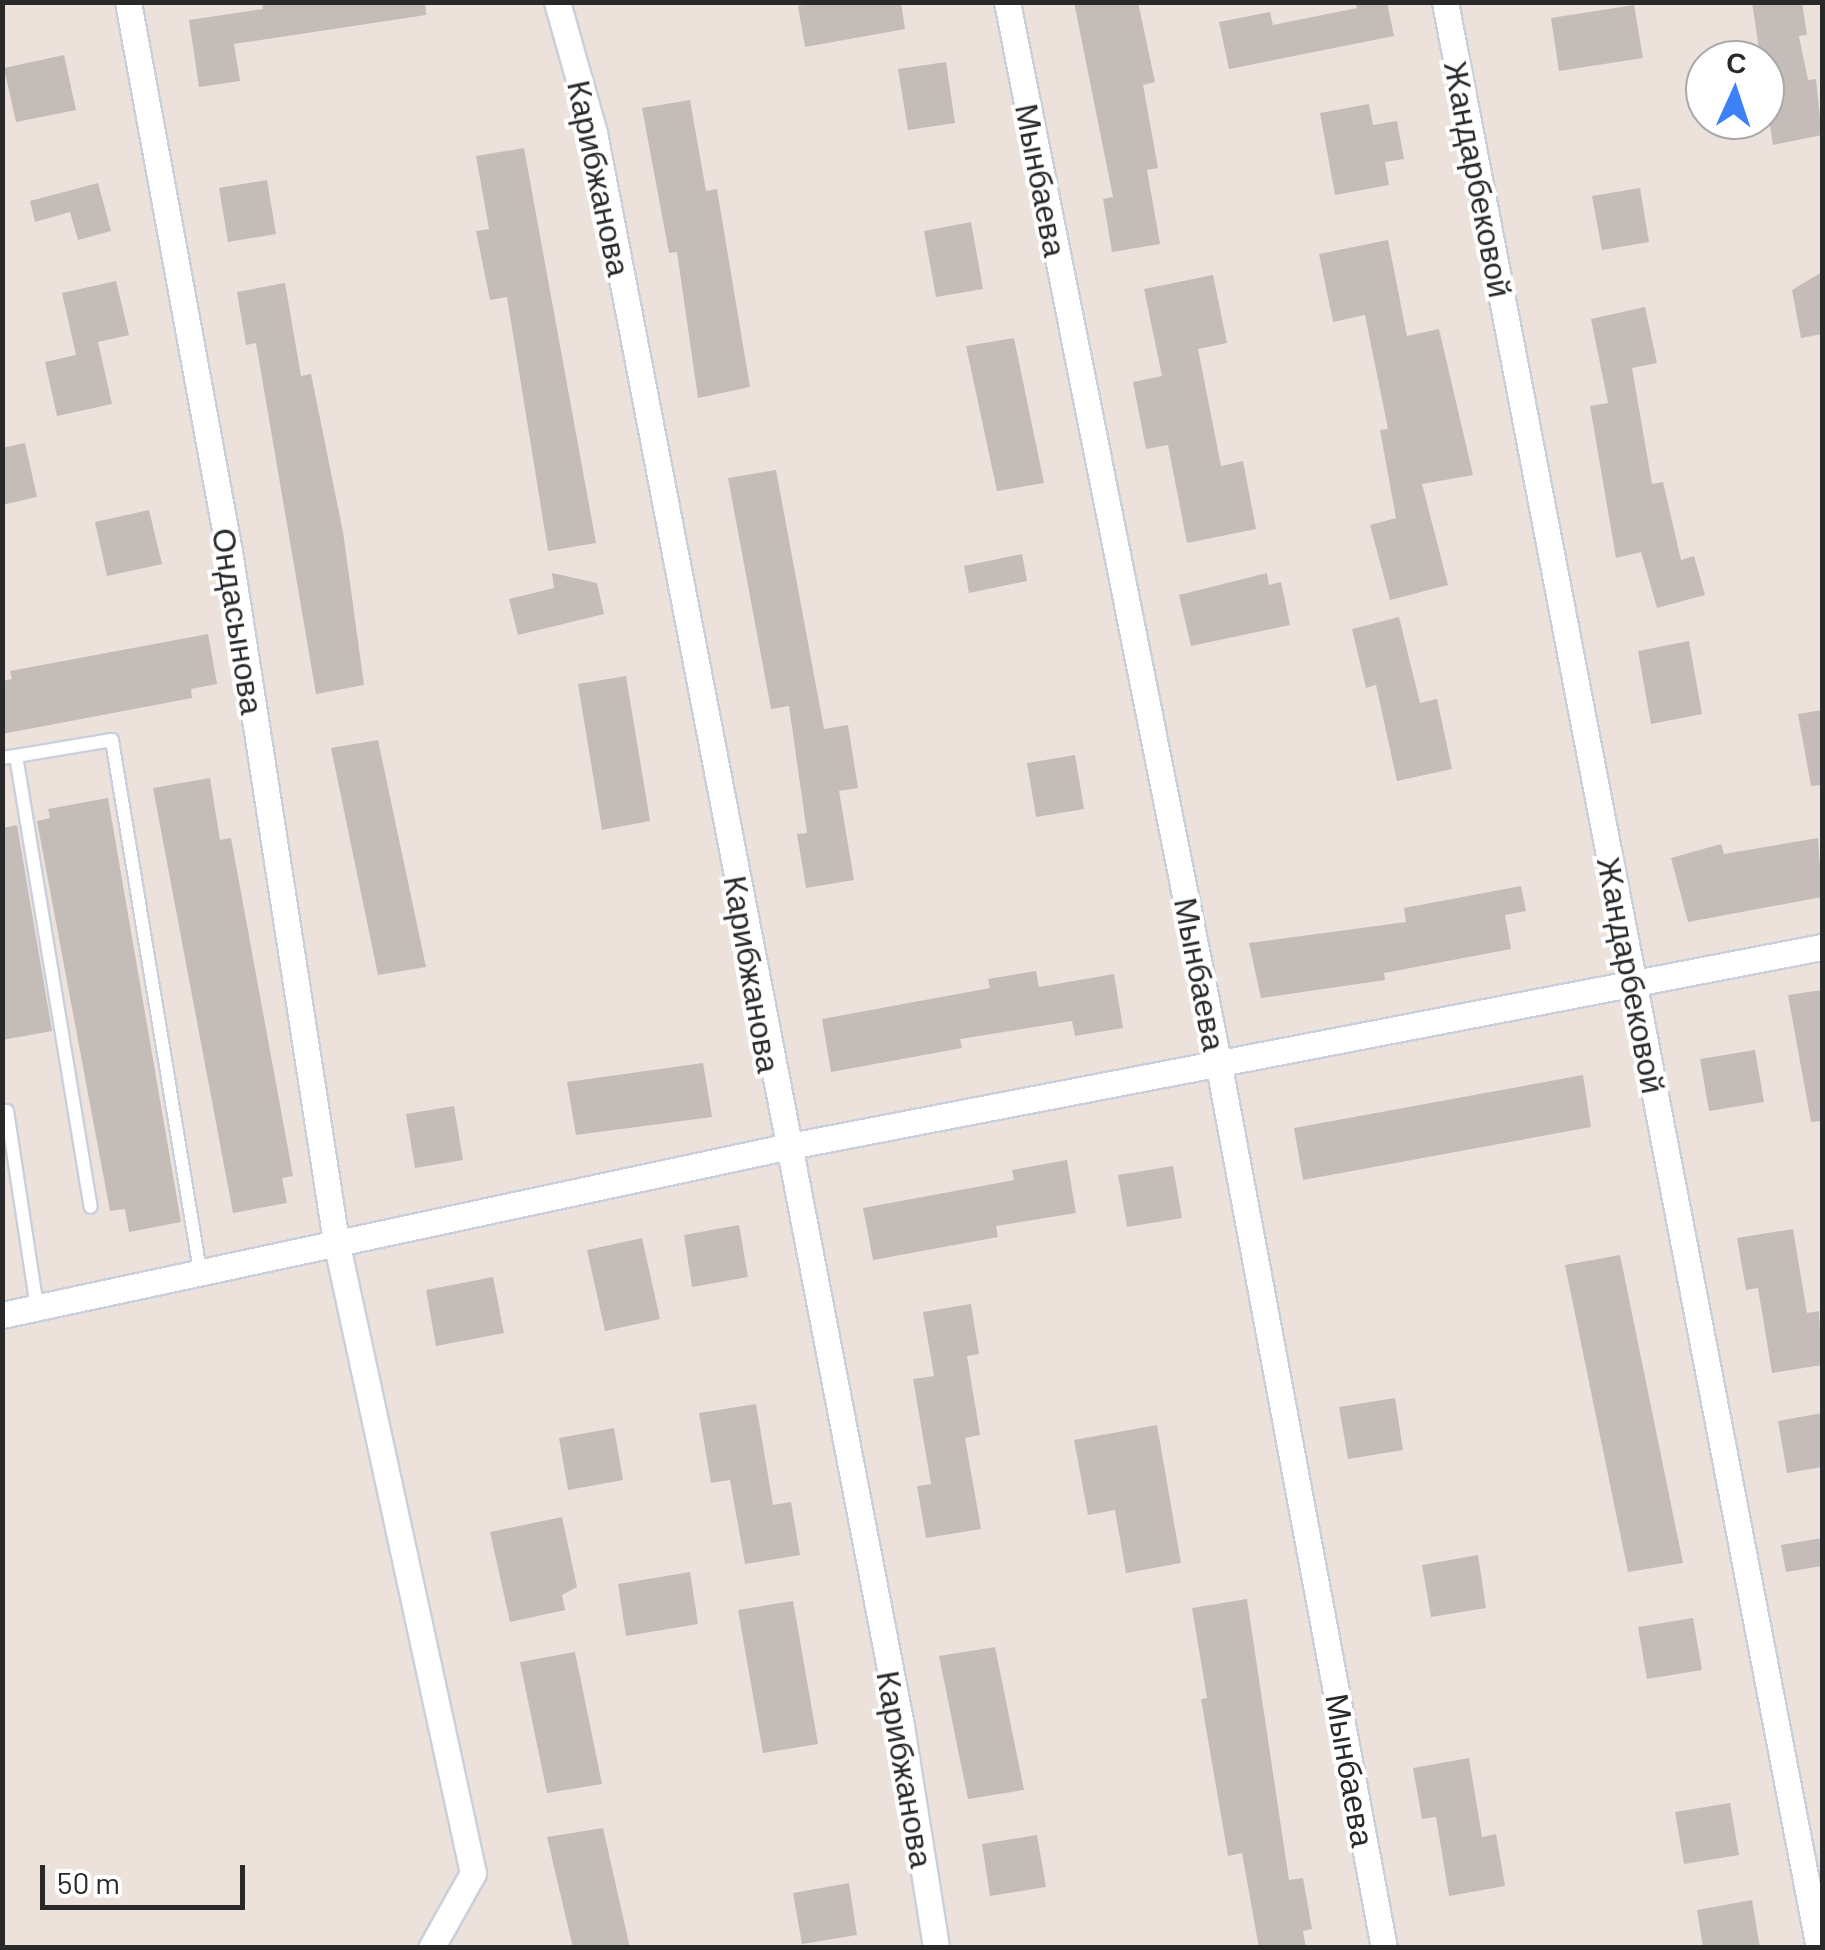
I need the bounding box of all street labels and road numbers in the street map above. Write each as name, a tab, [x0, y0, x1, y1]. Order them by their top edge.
street label: Жандарбековой	[1437, 58, 1521, 300]
street label: Карибжанова	[561, 77, 639, 279]
street label: Мынбаева	[1008, 100, 1076, 260]
street label: Ондасынова	[205, 525, 273, 717]
street label: Жандарбековой	[1590, 854, 1674, 1096]
street label: Карибжанова	[717, 873, 789, 1075]
street label: Мынбаева	[1167, 894, 1235, 1054]
street label: Карибжанова	[870, 1668, 942, 1870]
street label: Мынбаева	[1319, 1690, 1383, 1850]

